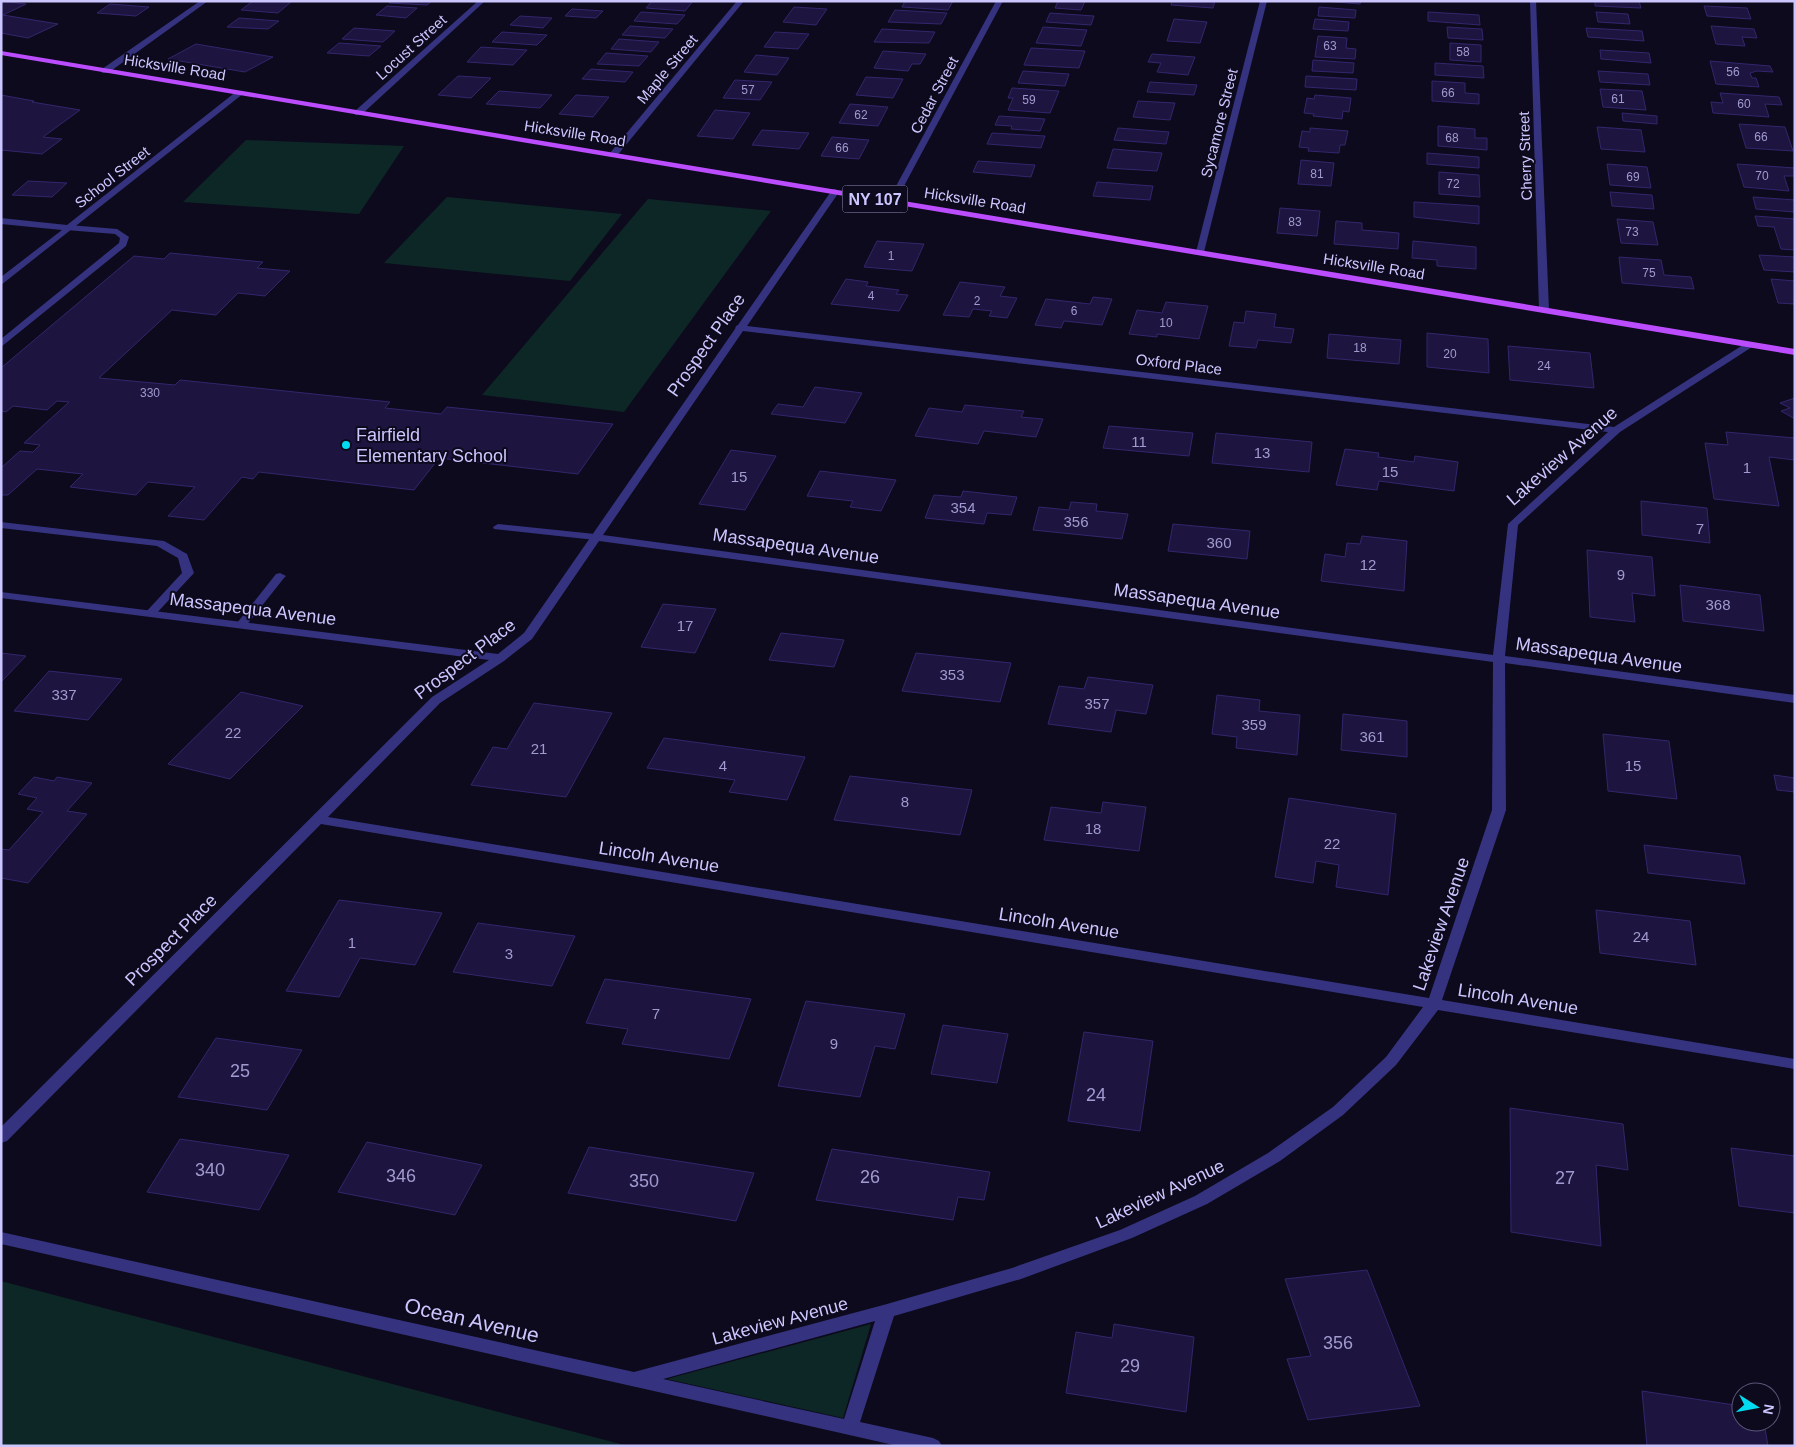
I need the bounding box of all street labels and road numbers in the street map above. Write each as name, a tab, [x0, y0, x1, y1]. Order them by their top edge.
street label: Locust Street	[372, 11, 450, 83]
street label: Maple Street	[633, 30, 701, 107]
street label: Hicksville Road	[123, 51, 227, 83]
street label: Cedar Street	[907, 53, 962, 137]
street label: Sycamore Street	[1197, 66, 1241, 179]
street label: Cherry Street	[1515, 110, 1535, 201]
street label: Hicksville Road	[523, 117, 627, 149]
street label: School Street	[71, 142, 153, 211]
street label: Hicksville Road	[923, 184, 1027, 216]
road number: NY 107	[842, 185, 908, 212]
street label: Hicksville Road	[1322, 250, 1426, 282]
street label: Prospect Place	[663, 290, 749, 400]
street label: Oxford Place	[1135, 350, 1223, 378]
street label: Lakeview Avenue	[1503, 403, 1621, 509]
street label: Massapequa Avenue	[712, 524, 880, 568]
street label: Massapequa Avenue	[1113, 579, 1281, 623]
street label: Massapequa Avenue	[169, 589, 337, 629]
street label: Prospect Place	[411, 615, 519, 703]
street label: Massapequa Avenue	[1515, 633, 1683, 677]
street label: Lincoln Avenue	[597, 838, 721, 876]
street label: Lakeview Avenue	[1409, 855, 1473, 993]
street label: Prospect Place	[121, 890, 221, 990]
street label: Lincoln Avenue	[997, 904, 1121, 942]
street label: Lincoln Avenue	[1456, 980, 1580, 1018]
street label: Lakeview Avenue	[1092, 1155, 1228, 1233]
street label: Ocean Avenue	[402, 1293, 542, 1347]
street label: Lakeview Avenue	[710, 1293, 850, 1349]

